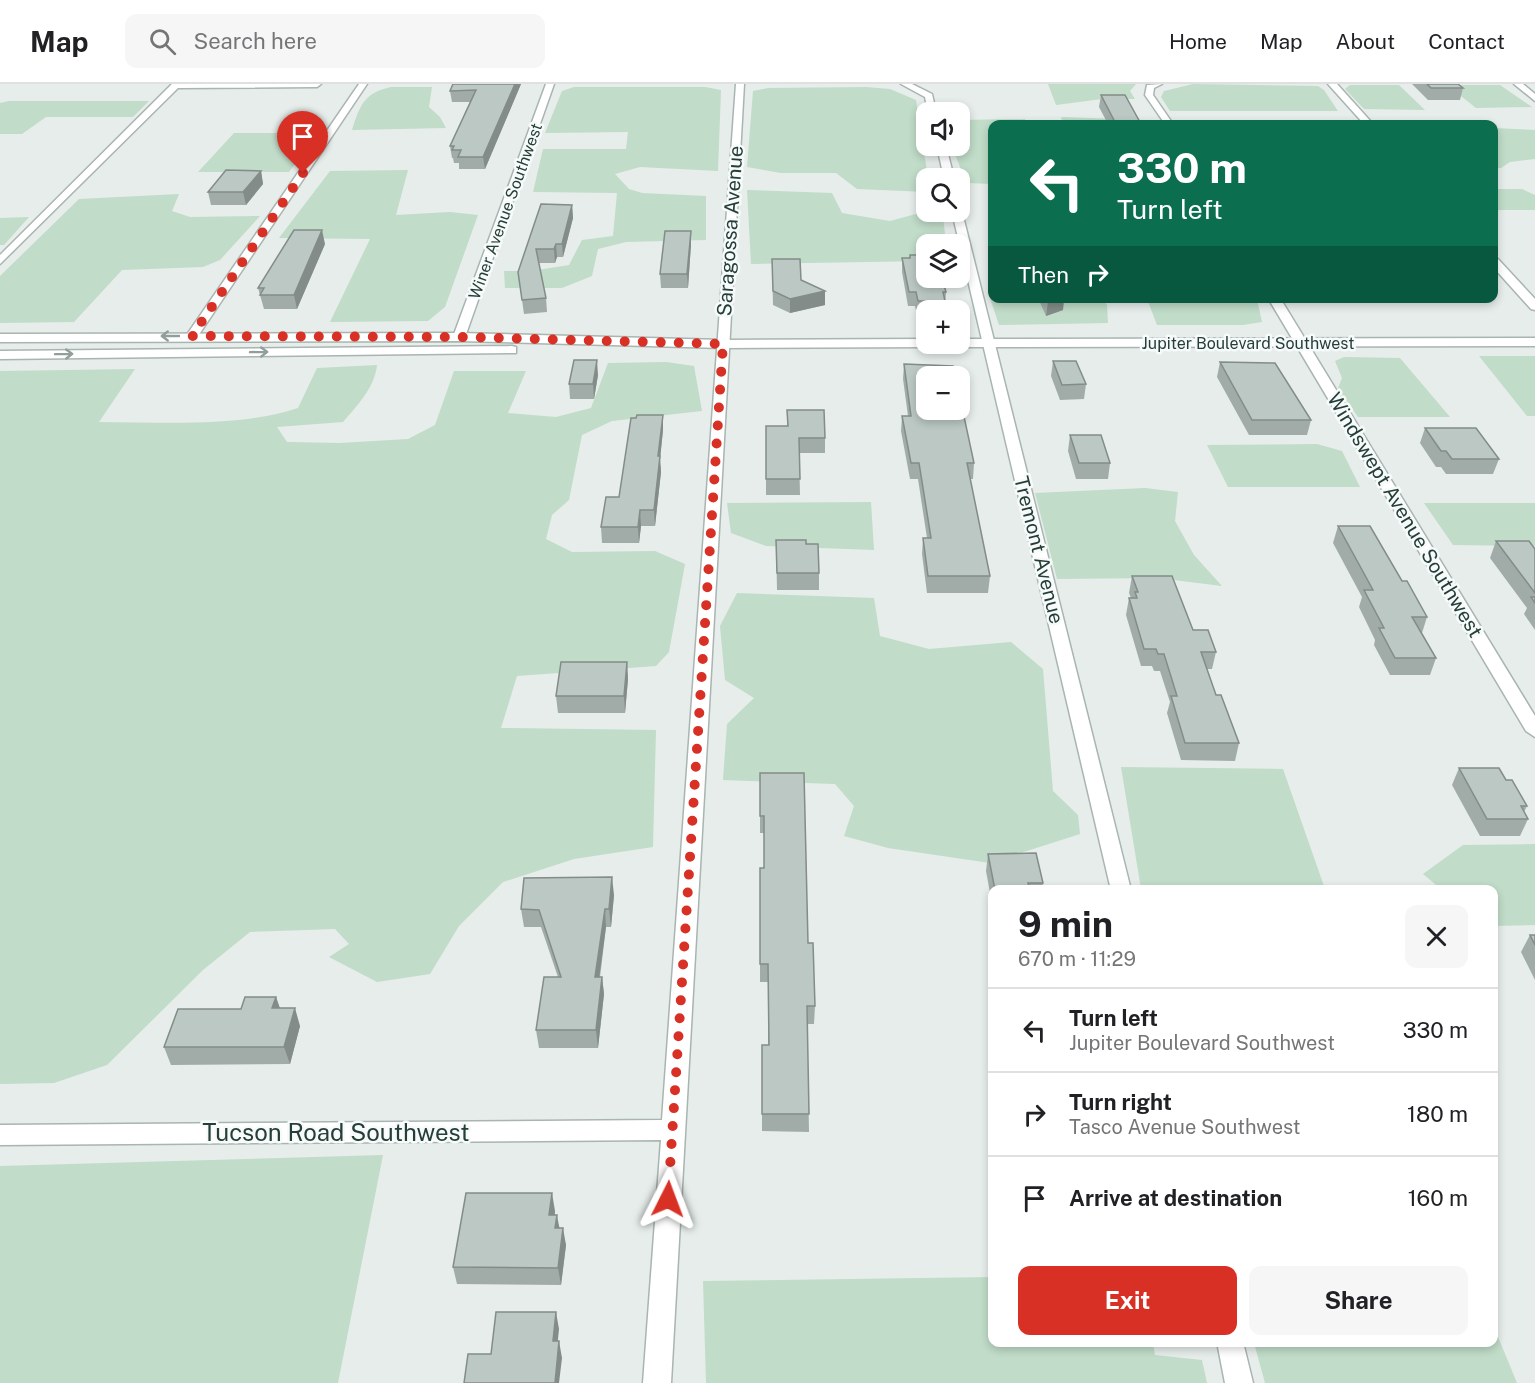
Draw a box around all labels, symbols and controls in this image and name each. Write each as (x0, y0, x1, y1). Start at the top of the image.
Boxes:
search box (125, 14, 545, 68)
text: Map (30, 25, 89, 58)
icon: search (146, 25, 179, 58)
text: Search here (194, 28, 317, 54)
text: Home (1169, 29, 1227, 54)
text: Map (1260, 29, 1303, 54)
text: About (1336, 29, 1395, 54)
text: Contact (1428, 29, 1505, 54)
map controls (916, 102, 970, 420)
button: sound (916, 102, 970, 156)
pin (277, 111, 328, 173)
icon: arrive (286, 120, 319, 153)
street label: Winer Avenue Southwest (465, 120, 546, 302)
text: 330 m (1117, 143, 1247, 192)
icon: left (1018, 144, 1096, 222)
street label: Saragossa Avenue (712, 145, 748, 317)
button: search (916, 168, 970, 222)
text: Turn left (1117, 193, 1223, 225)
button: layers (916, 234, 970, 288)
icon: right (1081, 258, 1114, 291)
text: Then (1018, 262, 1069, 288)
button: + (916, 300, 970, 354)
one-way arrow (160, 330, 180, 342)
street label: Jupiter Boulevard Southwest (1142, 334, 1354, 353)
one-way arrow (249, 346, 269, 358)
one-way arrow (54, 348, 74, 360)
button: − (916, 366, 970, 420)
street label: Windswept Avenue Southwest (1322, 388, 1488, 642)
street label: Tremont Avenue (1009, 474, 1069, 626)
text: 9 min (1018, 903, 1113, 945)
button: close (1405, 905, 1468, 968)
text: 670 m · 11:29 (1018, 947, 1136, 971)
text: Turn left (1069, 1005, 1158, 1031)
icon: left (1018, 1014, 1051, 1047)
text: 330 m (1403, 1017, 1468, 1043)
text: Jupiter Boulevard Southwest (1069, 1031, 1335, 1055)
text: Turn right (1069, 1089, 1172, 1115)
icon: right (1018, 1098, 1051, 1131)
text: 180 m (1407, 1101, 1468, 1127)
text: Tasco Avenue Southwest (1069, 1115, 1301, 1139)
street label: Tucson Road Southwest (202, 1118, 470, 1146)
position arrow (636, 1167, 700, 1231)
icon: arrive (1018, 1182, 1051, 1215)
text: Arrive at destination (1069, 1185, 1282, 1211)
text: 160 m (1408, 1185, 1468, 1211)
button: Exit (1018, 1266, 1237, 1335)
button: Share (1249, 1266, 1468, 1335)

